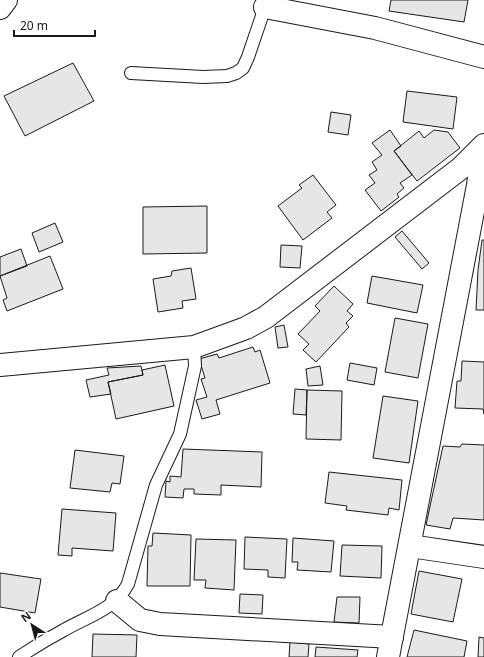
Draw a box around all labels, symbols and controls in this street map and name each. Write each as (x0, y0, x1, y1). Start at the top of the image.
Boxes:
scale bar (14, 12, 95, 38)
text: 20 m (20, 17, 48, 34)
north arrow (12, 605, 52, 645)
text: N (18, 608, 34, 625)

